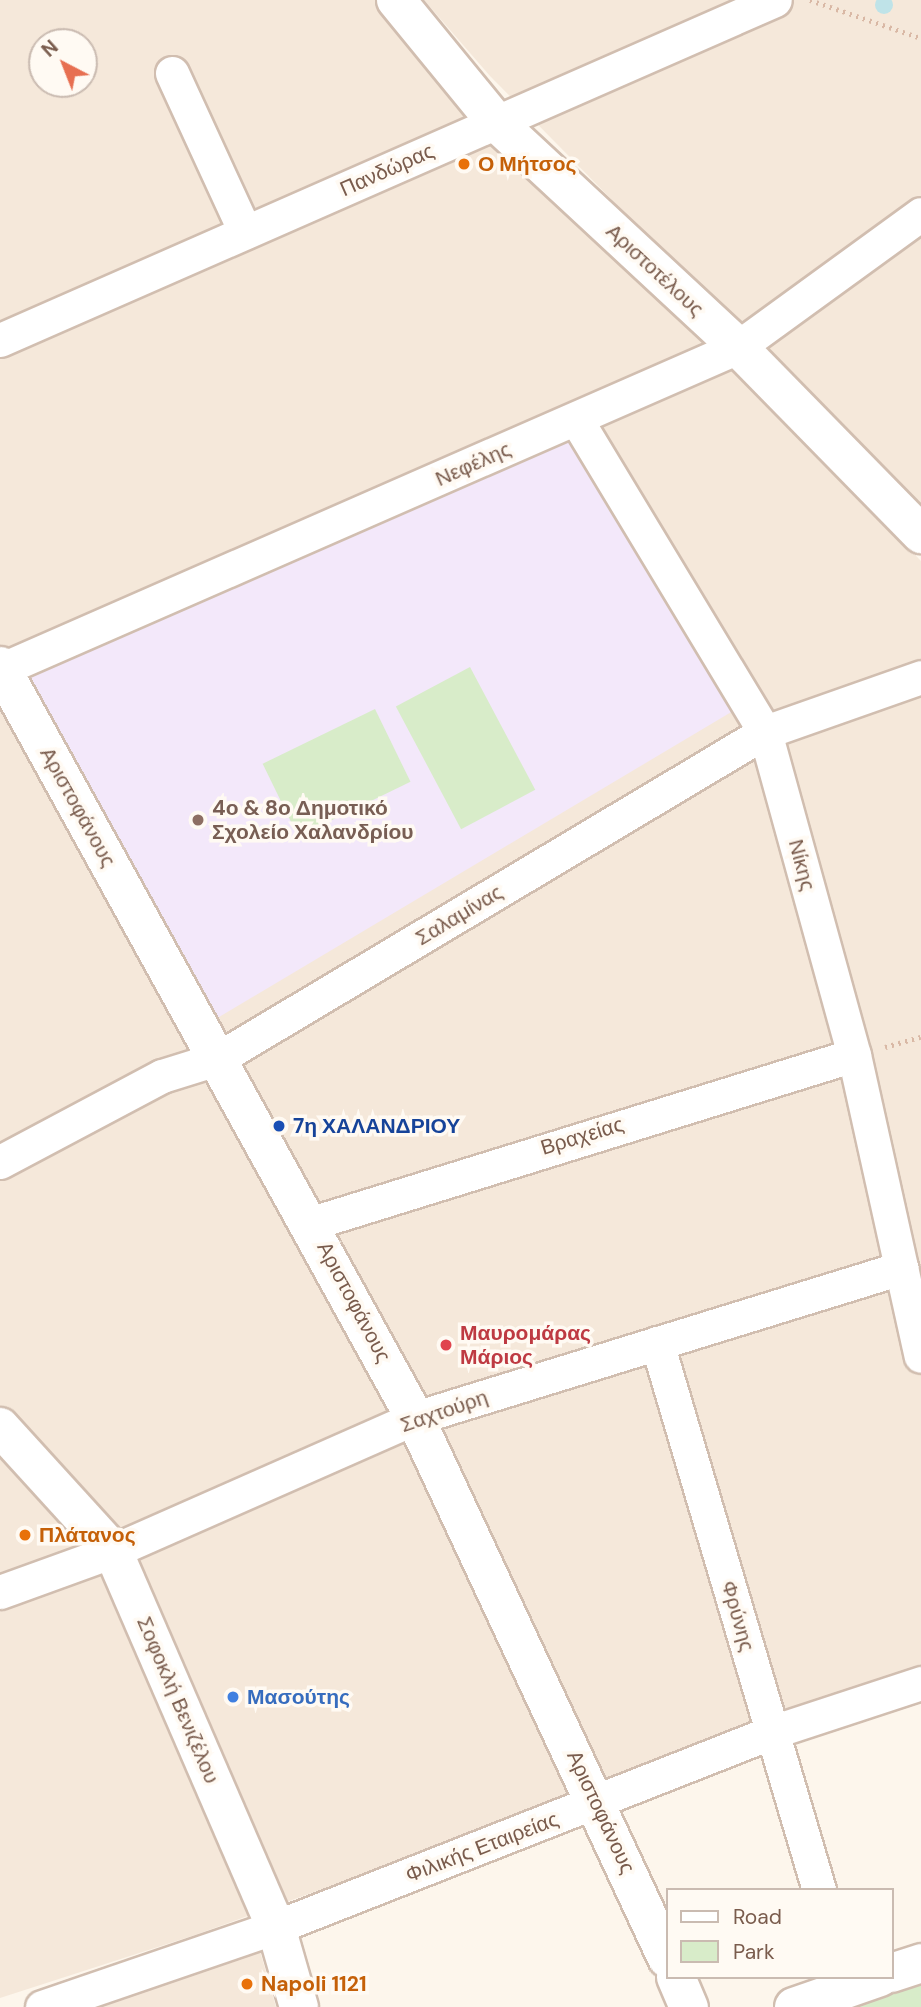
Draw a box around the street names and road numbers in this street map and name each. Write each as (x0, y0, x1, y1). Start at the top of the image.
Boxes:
street label: Πανδώρας (336, 138, 438, 202)
street label: Αριστοτέλους (601, 218, 709, 322)
street label: Νεφέλης (431, 436, 515, 492)
street label: Αριστοφάνους (35, 743, 121, 871)
street label: Νίκης (783, 837, 821, 893)
street label: Σαλαμίνας (411, 879, 507, 951)
street label: Βραχείας (537, 1111, 627, 1161)
street label: Αριστοφάνους (312, 1237, 396, 1367)
street label: Σαχτούρη (397, 1384, 491, 1438)
street label: Φρύνης (716, 1578, 760, 1654)
street label: Σοφοκλή Βενιζέλου (131, 1613, 225, 1787)
street label: Αριστοφάνους (562, 1746, 640, 1878)
street label: Φιλικής Εταιρείας (402, 1806, 562, 1888)

